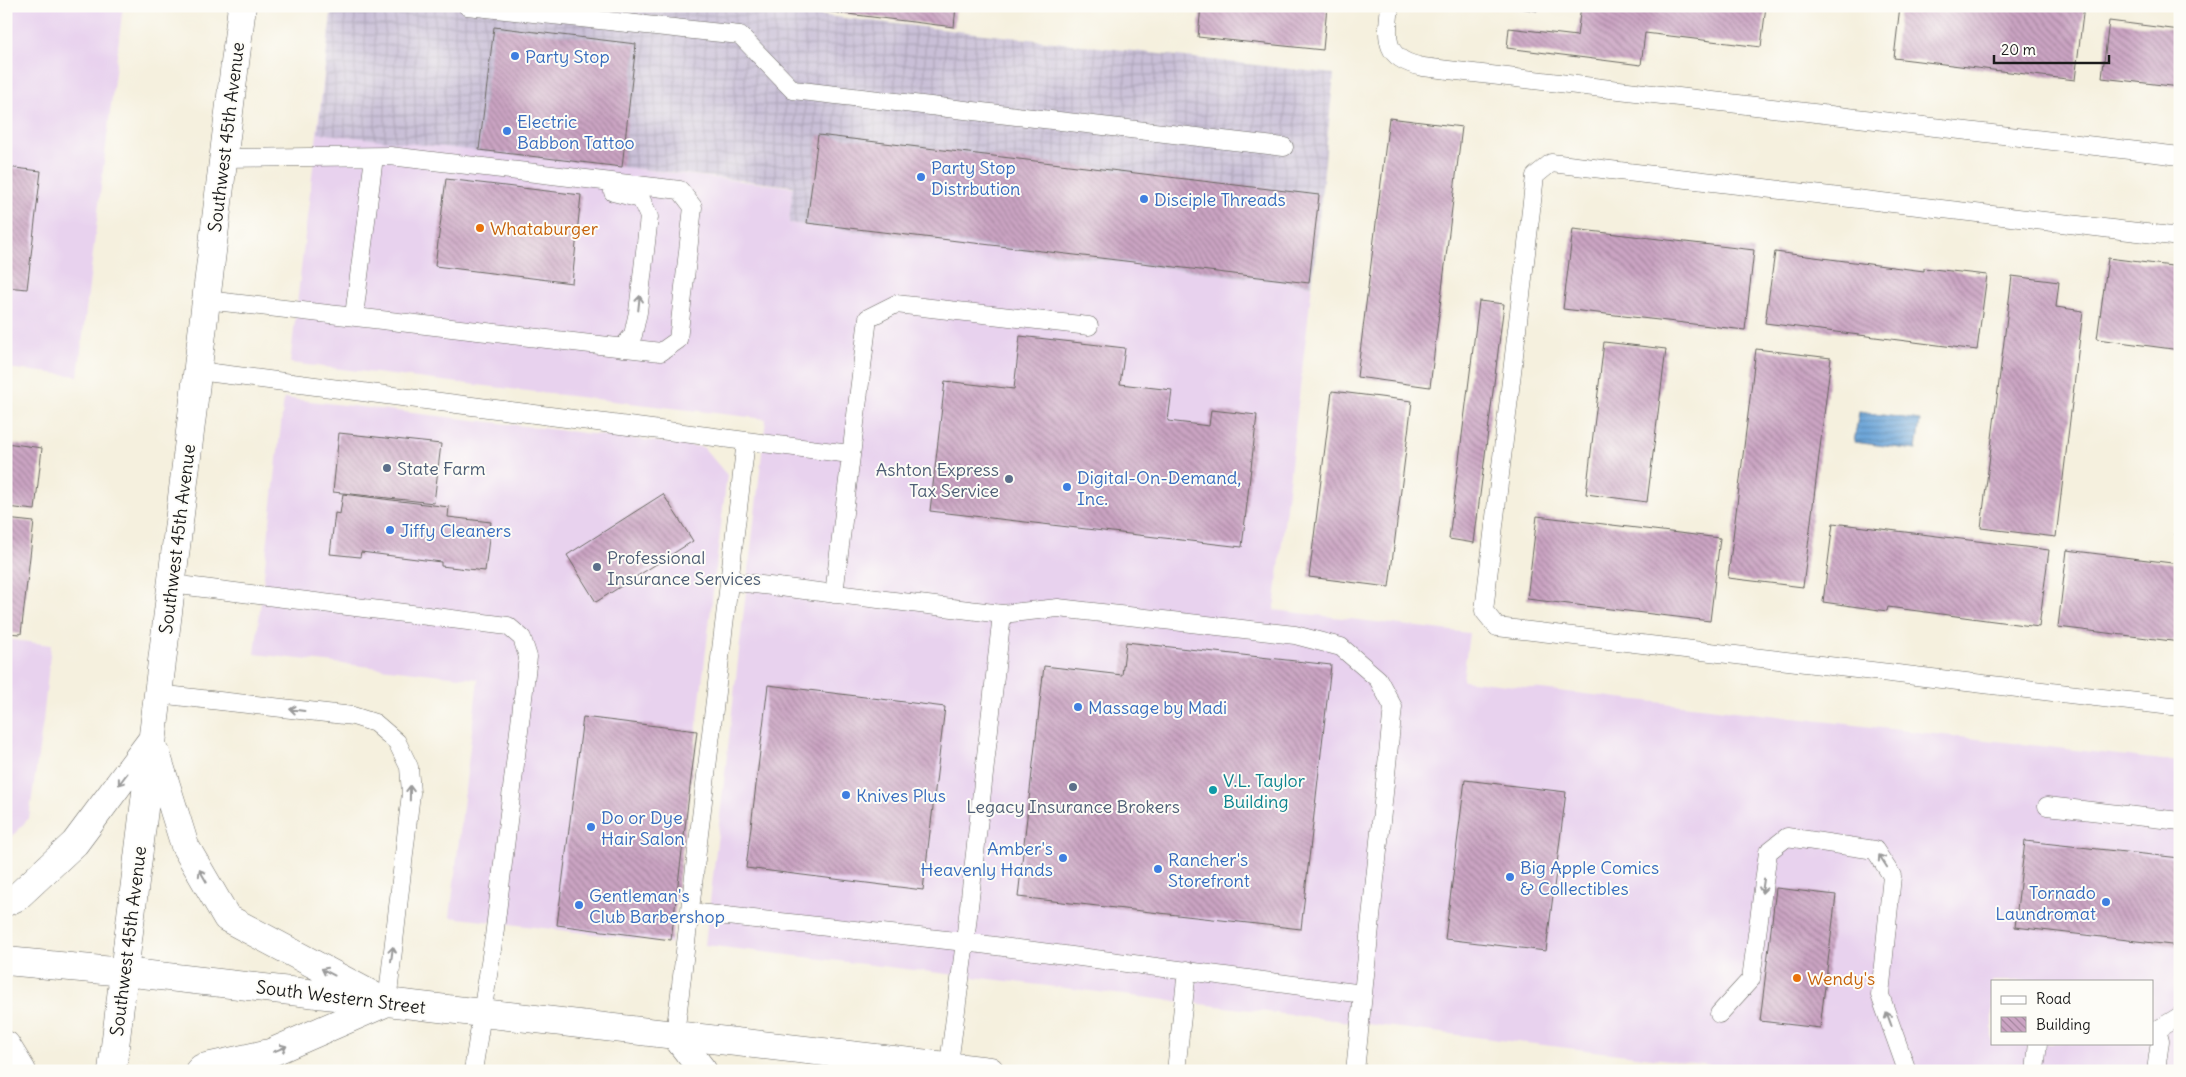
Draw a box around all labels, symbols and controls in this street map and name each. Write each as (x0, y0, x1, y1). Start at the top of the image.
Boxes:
scale bar (1994, 32, 2108, 64)
text: 20 m (2001, 40, 2036, 59)
street label: Southwest 45th Avenue (203, 41, 249, 233)
place label: Party Stop (525, 45, 610, 68)
marker: Party Stop (509, 50, 521, 62)
place label: Electric Babbon Tattoo (517, 110, 635, 154)
marker: Electric Babbon Tattoo (501, 125, 513, 137)
place label: Party Stop Distrbution (931, 156, 1020, 200)
marker: Party Stop Distrbution (915, 171, 927, 183)
place label: Disciple Threads (1154, 188, 1286, 211)
marker: Disciple Threads (1138, 193, 1150, 205)
place label: Whataburger (490, 217, 599, 240)
marker: Whataburger (474, 222, 486, 234)
one-way arrow (634, 296, 644, 312)
street label: Southwest 45th Avenue (154, 443, 200, 635)
place label: State Farm (397, 457, 486, 480)
place label: Ashton Express Tax Service (876, 458, 999, 502)
marker: State Farm (381, 462, 393, 474)
place label: Digital-On-Demand, Inc. (1077, 466, 1241, 510)
marker: Ashton Express Tax Service (1003, 473, 1015, 485)
marker: Digital-On-Demand, Inc. (1061, 481, 1073, 493)
place label: Jiffy Cleaners (400, 519, 511, 542)
marker: Jiffy Cleaners (384, 524, 396, 536)
place label: Professional Insurance Services (607, 546, 761, 590)
marker: Professional Insurance Services (591, 561, 603, 573)
place label: Massage by Madi (1088, 696, 1227, 719)
marker: Massage by Madi (1072, 701, 1084, 713)
one-way arrow (289, 705, 305, 715)
place label: V.L. Taylor Building (1223, 769, 1306, 813)
one-way arrow (118, 772, 128, 786)
marker: Legacy Insurance Brokers (1067, 781, 1079, 793)
place label: Knives Plus (856, 784, 946, 807)
marker: V.L. Taylor Building (1207, 784, 1219, 796)
one-way arrow (405, 785, 415, 802)
marker: Knives Plus (840, 789, 852, 801)
place label: Legacy Insurance Brokers (966, 795, 1180, 818)
place label: Do or Dye Hair Salon (601, 806, 685, 850)
marker: Do or Dye Hair Salon (585, 821, 597, 833)
place label: Amber's Heavenly Hands (920, 837, 1053, 881)
street label: Southwest 45th Avenue (105, 845, 151, 1037)
place label: Rancher's Storefront (1168, 848, 1250, 892)
marker: Amber's Heavenly Hands (1057, 852, 1069, 864)
one-way arrow (1878, 855, 1888, 869)
place label: Big Apple Comics & Collectibles (1520, 856, 1659, 900)
marker: Rancher's Storefront (1152, 863, 1164, 875)
one-way arrow (198, 869, 208, 884)
marker: Big Apple Comics & Collectibles (1504, 871, 1516, 883)
one-way arrow (1758, 878, 1768, 894)
place label: Tornado Laundromat (1995, 881, 2096, 925)
place label: Gentleman's Club Barbershop (589, 884, 725, 928)
marker: Tornado Laundromat (2100, 896, 2112, 908)
marker: Gentleman's Club Barbershop (573, 899, 585, 911)
one-way arrow (388, 947, 398, 963)
one-way arrow (321, 966, 336, 976)
place label: Wendy's (1807, 967, 1875, 990)
marker: Wendy's (1791, 972, 1803, 984)
street label: South Western Street (255, 975, 427, 1019)
legend (1991, 980, 2154, 1044)
text: Road (2036, 989, 2071, 1008)
one-way arrow (1884, 1012, 1893, 1027)
text: Building (2036, 1015, 2091, 1034)
one-way arrow (272, 1044, 287, 1054)

